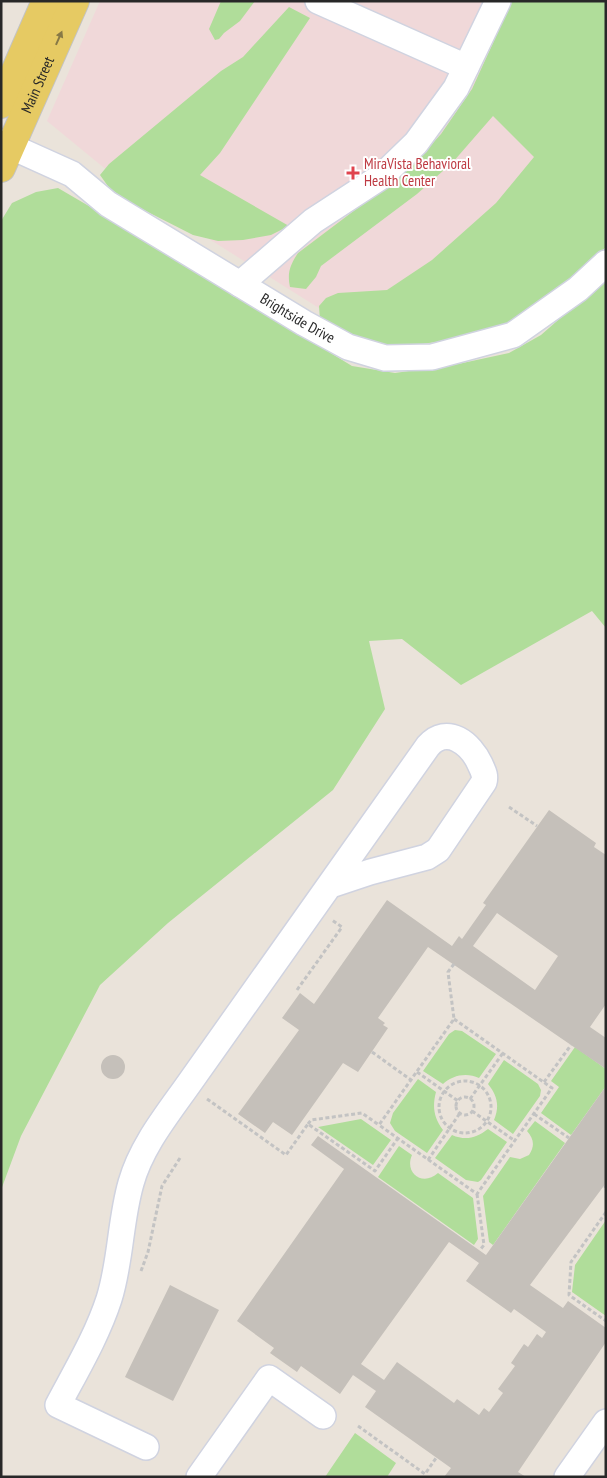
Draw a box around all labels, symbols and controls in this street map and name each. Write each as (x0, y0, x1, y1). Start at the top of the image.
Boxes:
one-way arrow (55, 30, 64, 45)
street label: Main Street (17, 53, 58, 116)
place label: MiraVista Behavioral Health Center (364, 154, 471, 190)
marker: MiraVista Behavioral Health Center (346, 166, 360, 180)
street label: Brightside Drive (257, 289, 338, 347)

